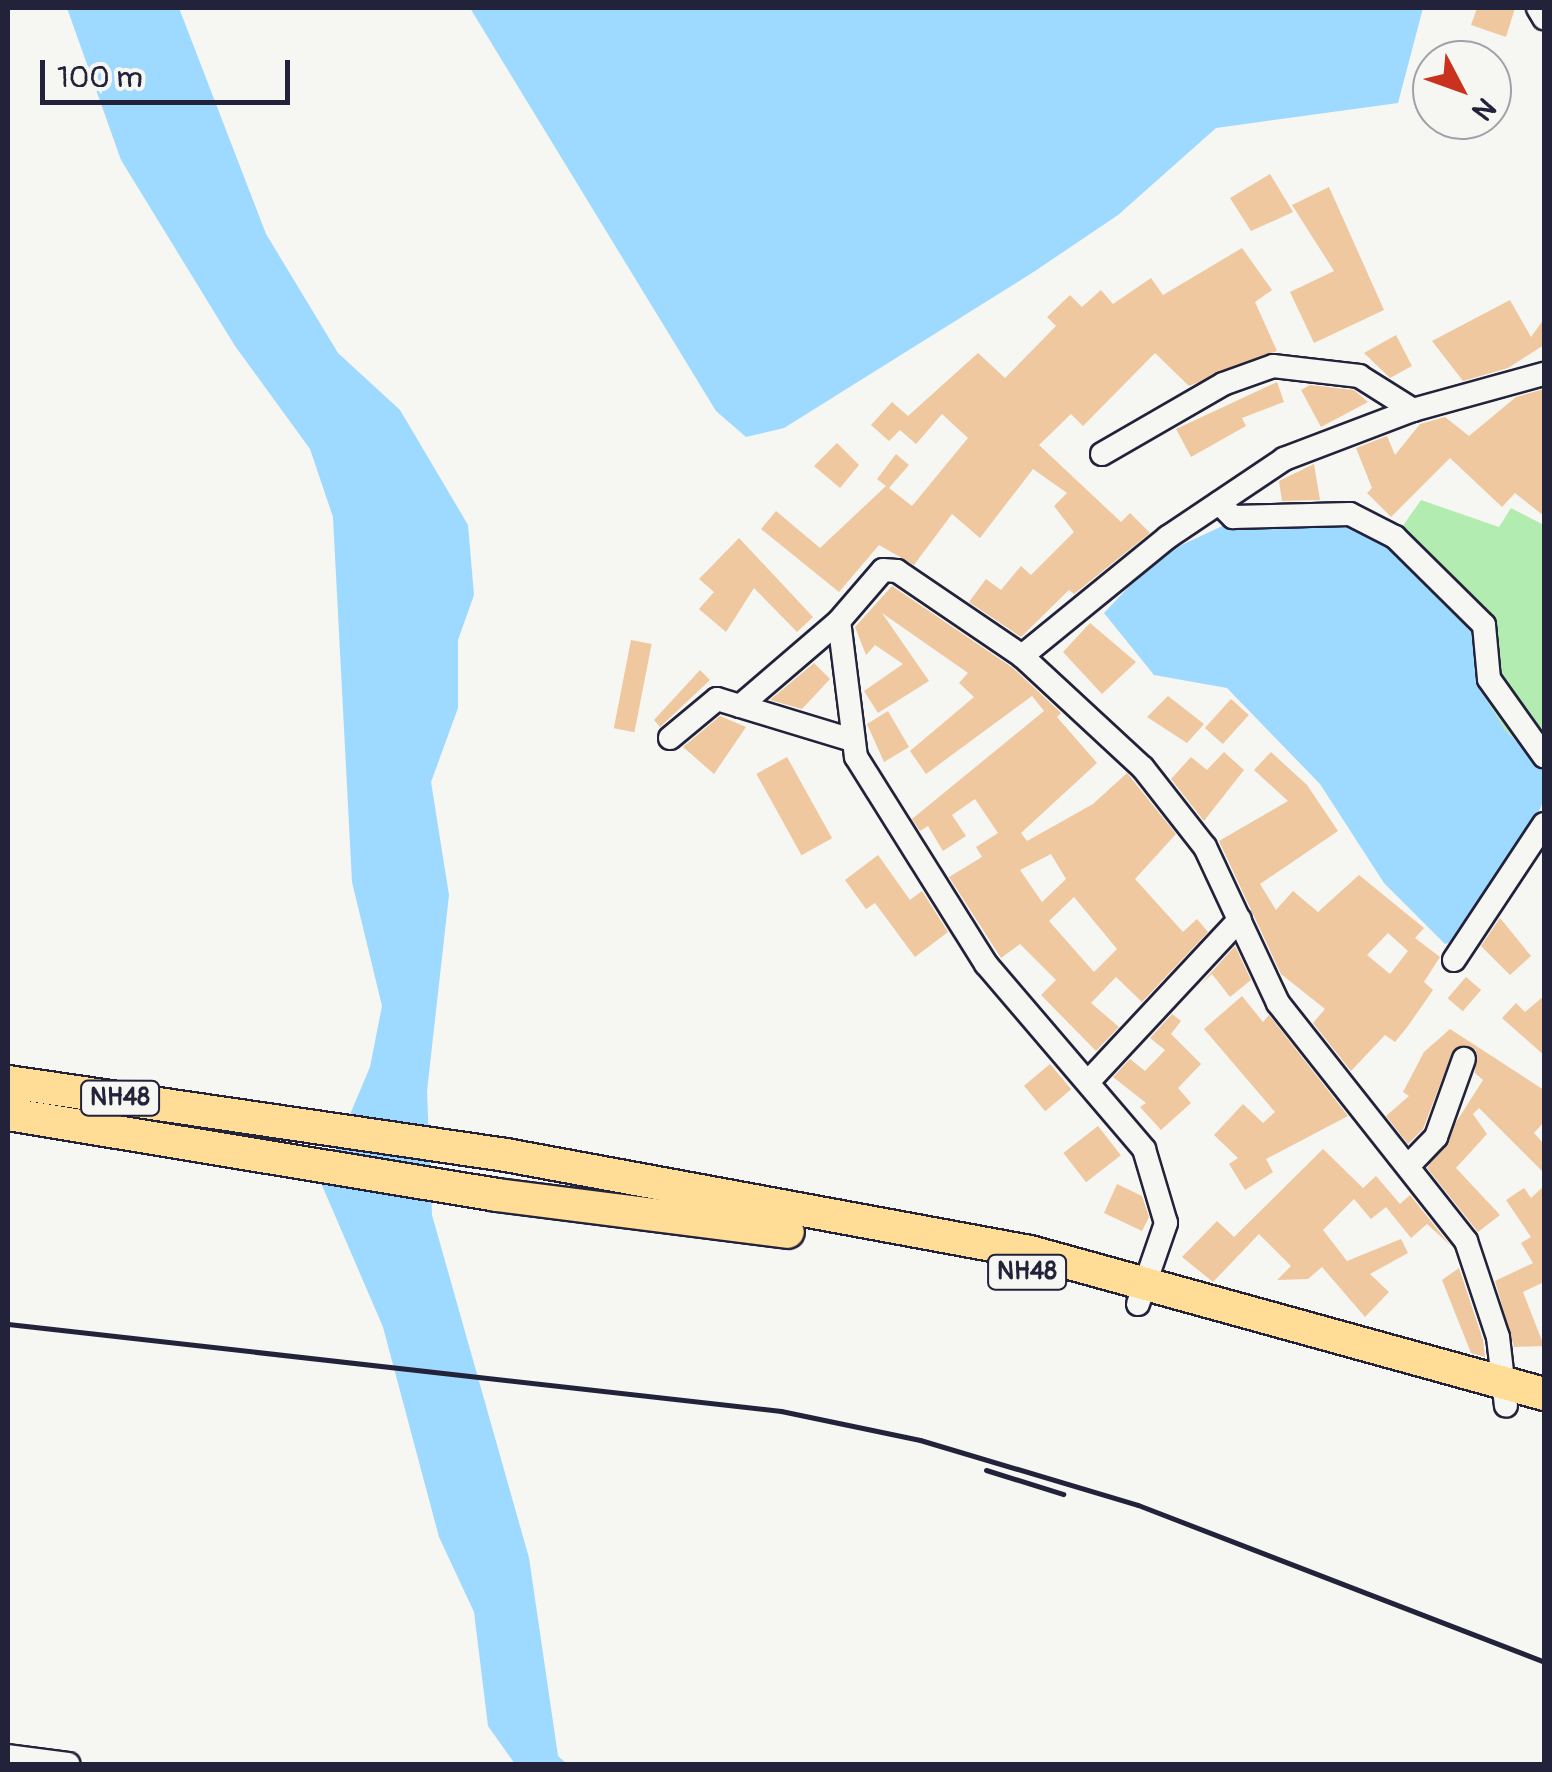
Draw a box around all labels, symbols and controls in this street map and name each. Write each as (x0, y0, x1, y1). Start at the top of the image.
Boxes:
scale bar (45, 40, 295, 102)
north arrow (1412, 40, 1512, 140)
text: 100 m (57, 59, 143, 96)
text: N (1464, 90, 1503, 127)
road number: NH48 (80, 1078, 160, 1118)
road number: NH48 (987, 1252, 1067, 1292)

